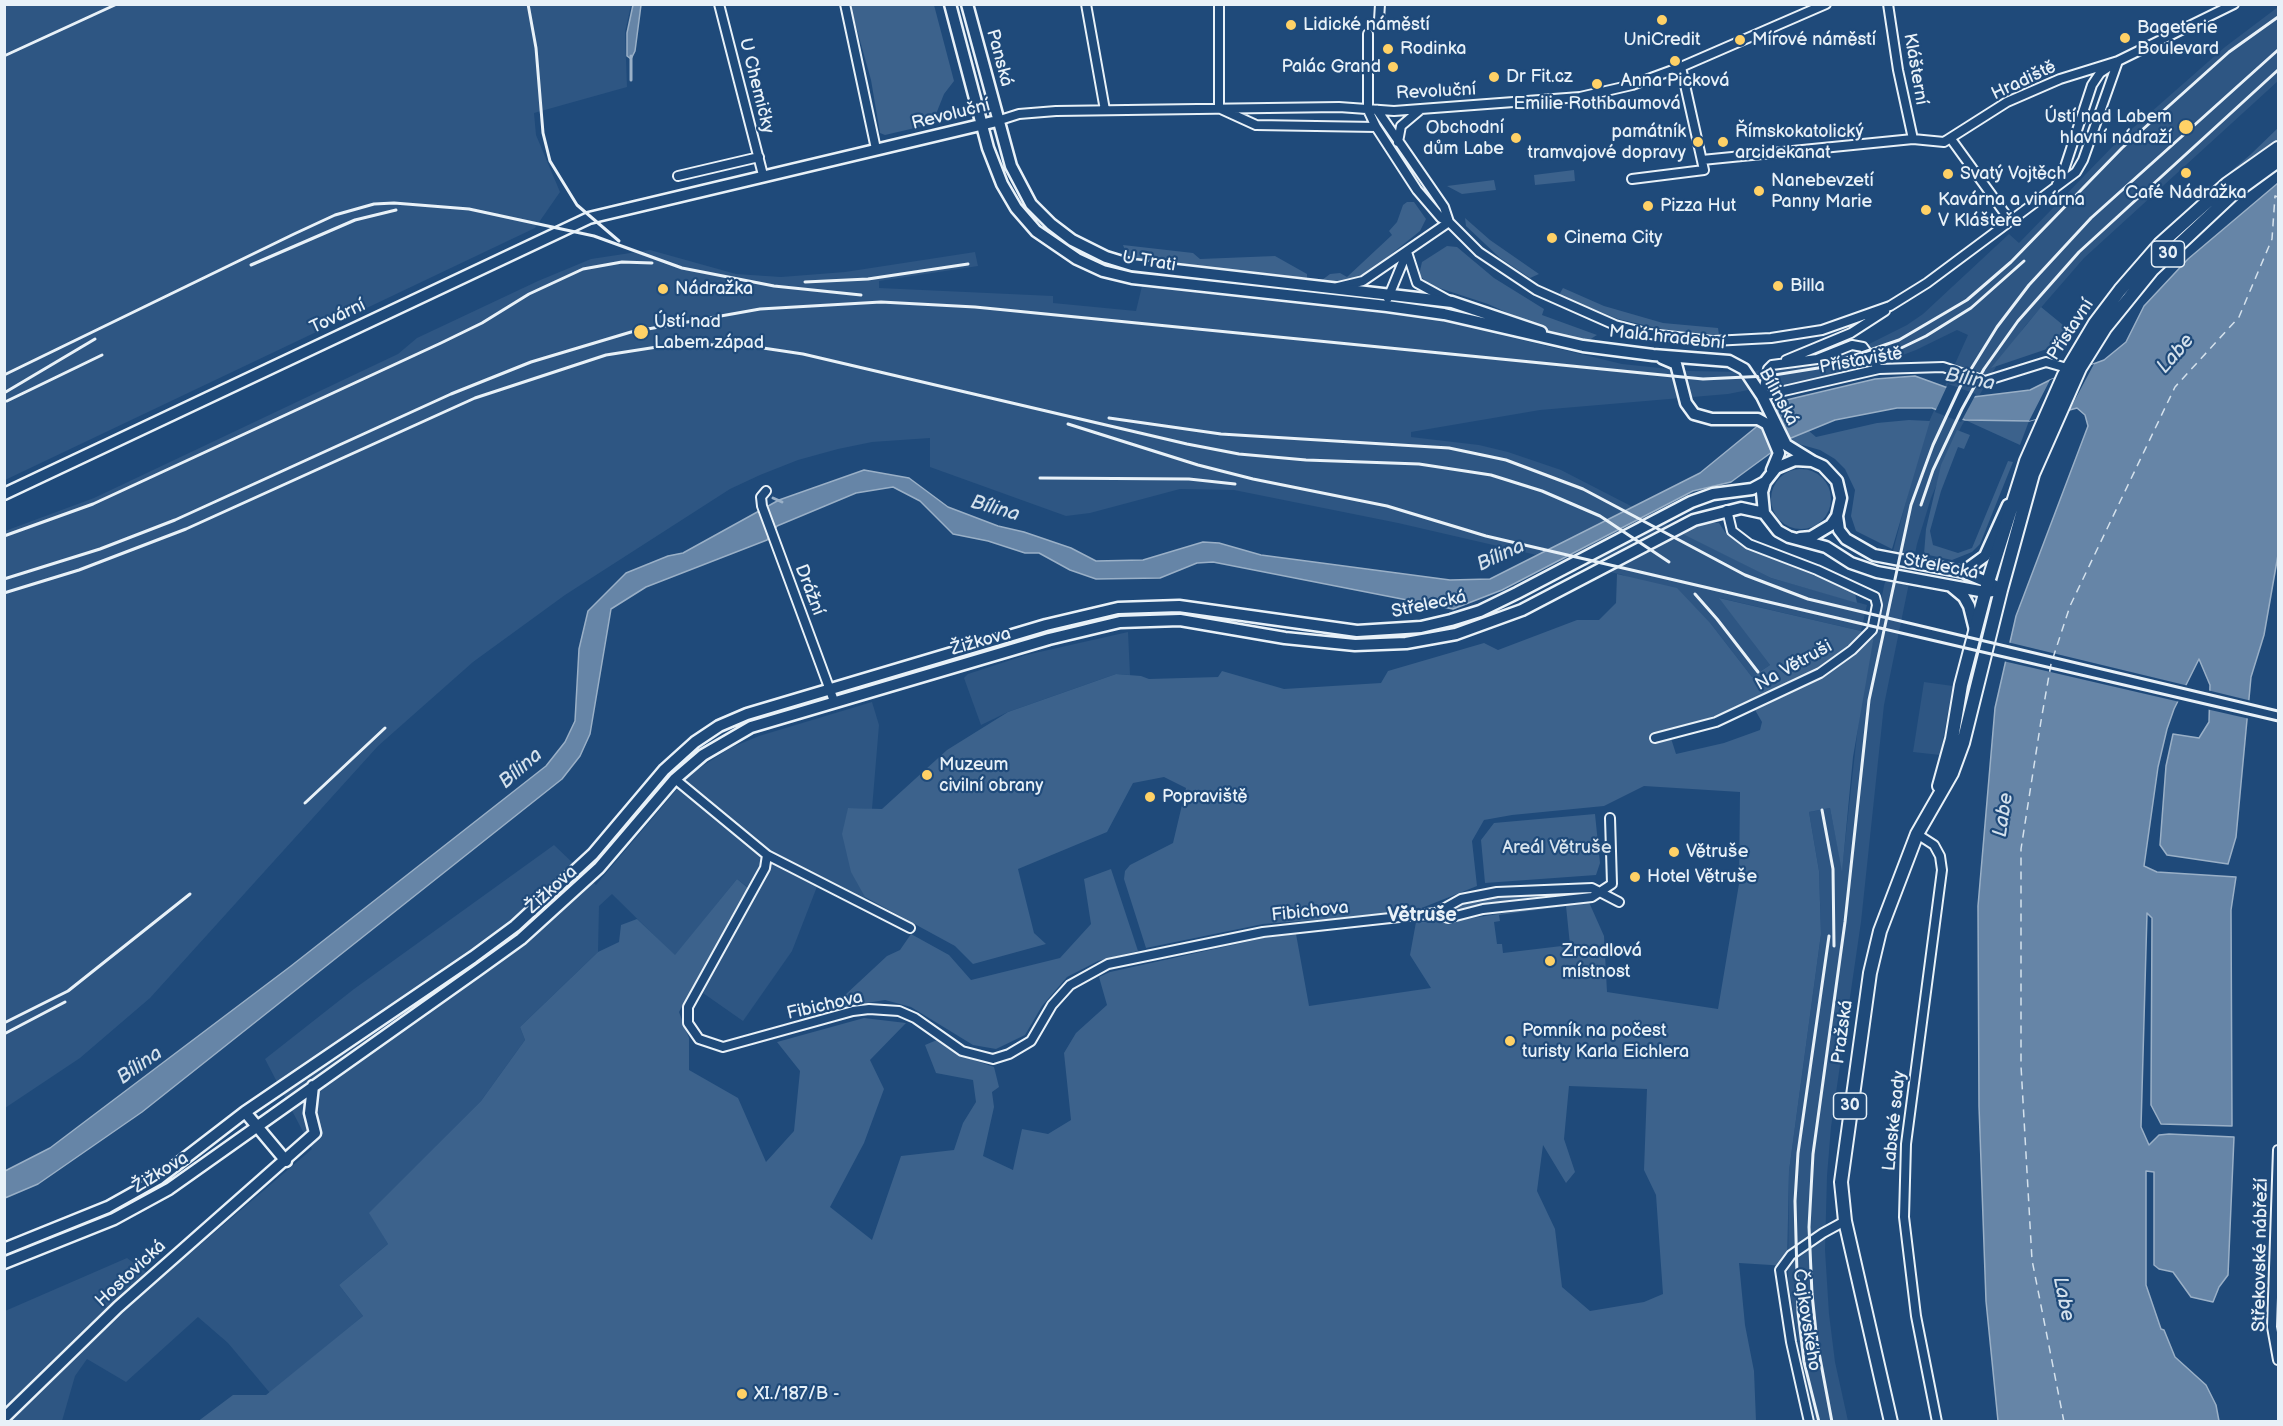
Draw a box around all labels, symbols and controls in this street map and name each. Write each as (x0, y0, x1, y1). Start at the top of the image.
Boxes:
marker: UniCredit (1655, 13, 1669, 27)
place label: Lidické náměstí (1303, 14, 1430, 36)
place label: Bageterie Boulevard (2137, 17, 2219, 60)
marker: Lidické náměstí (1284, 18, 1298, 32)
street label: Panská (981, 27, 1017, 89)
place label: UniCredit (1623, 29, 1701, 51)
place label: Mírové náměstí (1752, 29, 1876, 51)
marker: Bageterie Boulevard (2118, 31, 2132, 45)
street label: Klášterní (1898, 32, 1932, 106)
marker: Mírové náměstí (1733, 33, 1747, 47)
street label: U Chemičky (734, 36, 778, 136)
place label: Rodinka (1400, 38, 1466, 60)
marker: Rodinka (1381, 42, 1395, 56)
marker: Anna Picková (1668, 54, 1682, 68)
place label: Palác Grand (1281, 56, 1381, 78)
street label: Hradiště (1988, 57, 2060, 105)
marker: Palác Grand (1386, 60, 1400, 74)
place label: Dr Fit.cz (1506, 66, 1573, 88)
marker: Dr Fit.cz (1487, 70, 1501, 84)
place label: Anna Picková (1621, 70, 1729, 92)
marker: Emilie Rothbaumová (1590, 77, 1604, 91)
street label: Revoluční (1395, 79, 1477, 105)
place label: Emilie Rothbaumová (1513, 93, 1681, 115)
street label: Revoluční (909, 95, 993, 135)
place label: Ústí nad Labem hlavní nádraží (2045, 106, 2172, 148)
place label: Obchodní dům Labe (1423, 117, 1504, 160)
marker: Ústí nad Labem hlavní nádraží (2177, 118, 2195, 136)
place label: památník tramvajové dopravy (1528, 121, 1686, 164)
place label: Římskokatolický arcidekanat (1735, 121, 1864, 164)
marker: Obchodní dům Labe (1509, 131, 1523, 145)
marker: památník tramvajové dopravy (1691, 135, 1705, 149)
marker: Římskokatolický arcidekanat (1716, 135, 1730, 149)
place label: Svatý Vojtěch (1960, 163, 2066, 185)
marker: Café Nádražka (2179, 166, 2193, 180)
marker: Svatý Vojtěch (1941, 167, 1955, 181)
place label: Nanebevzetí Panny Marie (1771, 170, 1874, 213)
place label: Café Nádražka (2125, 182, 2247, 204)
marker: Nanebevzetí Panny Marie (1752, 184, 1766, 198)
place label: Kavárna a vinárna V Klášteře (1938, 189, 2085, 232)
place label: Pizza Hut (1660, 195, 1736, 217)
marker: Pizza Hut (1641, 199, 1655, 213)
marker: Kavárna a vinárna V Klášteře (1919, 203, 1933, 217)
place label: Cinema City (1564, 227, 1662, 249)
marker: Cinema City (1545, 231, 1559, 245)
road number: 30 (2152, 241, 2184, 267)
street label: U Trati (1121, 247, 1177, 277)
place label: Billa (1790, 275, 1825, 297)
place label: Nádražka (675, 278, 753, 300)
marker: Billa (1771, 279, 1785, 293)
marker: Nádražka (656, 282, 670, 296)
street label: Tovární (307, 295, 369, 339)
street label: Přístavní (2043, 295, 2099, 365)
place label: Ústí nad Labem západ (654, 311, 764, 354)
street label: Malá hradební (1608, 321, 1726, 355)
marker: Ústí nad Labem západ (632, 323, 650, 341)
water label: Labe (2152, 329, 2200, 379)
street label: Přístaviště (1818, 343, 1904, 379)
water label: Bílina (1943, 363, 1997, 397)
street label: Bílinská (1753, 364, 1803, 430)
water label: Bílina (968, 491, 1022, 527)
water label: Bílina (1473, 535, 1529, 577)
street label: Střelecká (1902, 549, 1980, 585)
street label: Drážní (789, 561, 829, 619)
street label: Střelecká (1390, 587, 1468, 623)
street label: Žižkova (948, 623, 1014, 661)
street label: Na Větruši (1752, 636, 1836, 696)
water label: Bílina (494, 744, 548, 794)
place label: Muzeum civilní obrany (939, 754, 1043, 796)
marker: Muzeum civilní obrany (920, 768, 934, 782)
place label: Popraviště (1162, 786, 1247, 808)
marker: Popraviště (1143, 790, 1157, 804)
water label: Labe (1989, 791, 2019, 839)
park label: Areál Větruše (1502, 837, 1612, 859)
place label: Větruše (1686, 841, 1748, 863)
marker: Větruše (1667, 845, 1681, 859)
street label: Žižkova (522, 861, 582, 919)
place label: Hotel Větruše (1647, 866, 1757, 888)
marker: Hotel Větruše (1628, 870, 1642, 884)
street label: Fibichova (1270, 897, 1350, 927)
district label: Větruše (1387, 904, 1457, 928)
place label: Zrcadlová místnost (1562, 940, 1642, 982)
marker: Zrcadlová místnost (1543, 954, 1557, 968)
street label: Fibichova (785, 987, 865, 1025)
street label: Pražská (1828, 999, 1858, 1065)
place label: Pomník na počest turisty Karla Eichlera (1522, 1020, 1689, 1062)
marker: Pomník na počest turisty Karla Eichlera (1503, 1034, 1517, 1048)
water label: Bílina (113, 1042, 167, 1090)
street label: Labské sady (1879, 1070, 1911, 1172)
road number: 30 (1834, 1093, 1866, 1119)
street label: Žižkova (129, 1148, 193, 1198)
street label: Střekovské nábřeží (2249, 1178, 2273, 1332)
street label: Hostovická (91, 1236, 171, 1312)
street label: Čajkovského (1787, 1267, 1825, 1373)
water label: Labe (2047, 1275, 2079, 1323)
place label: XI./187/B - (754, 1383, 840, 1405)
marker: XI./187/B - (735, 1387, 749, 1401)

